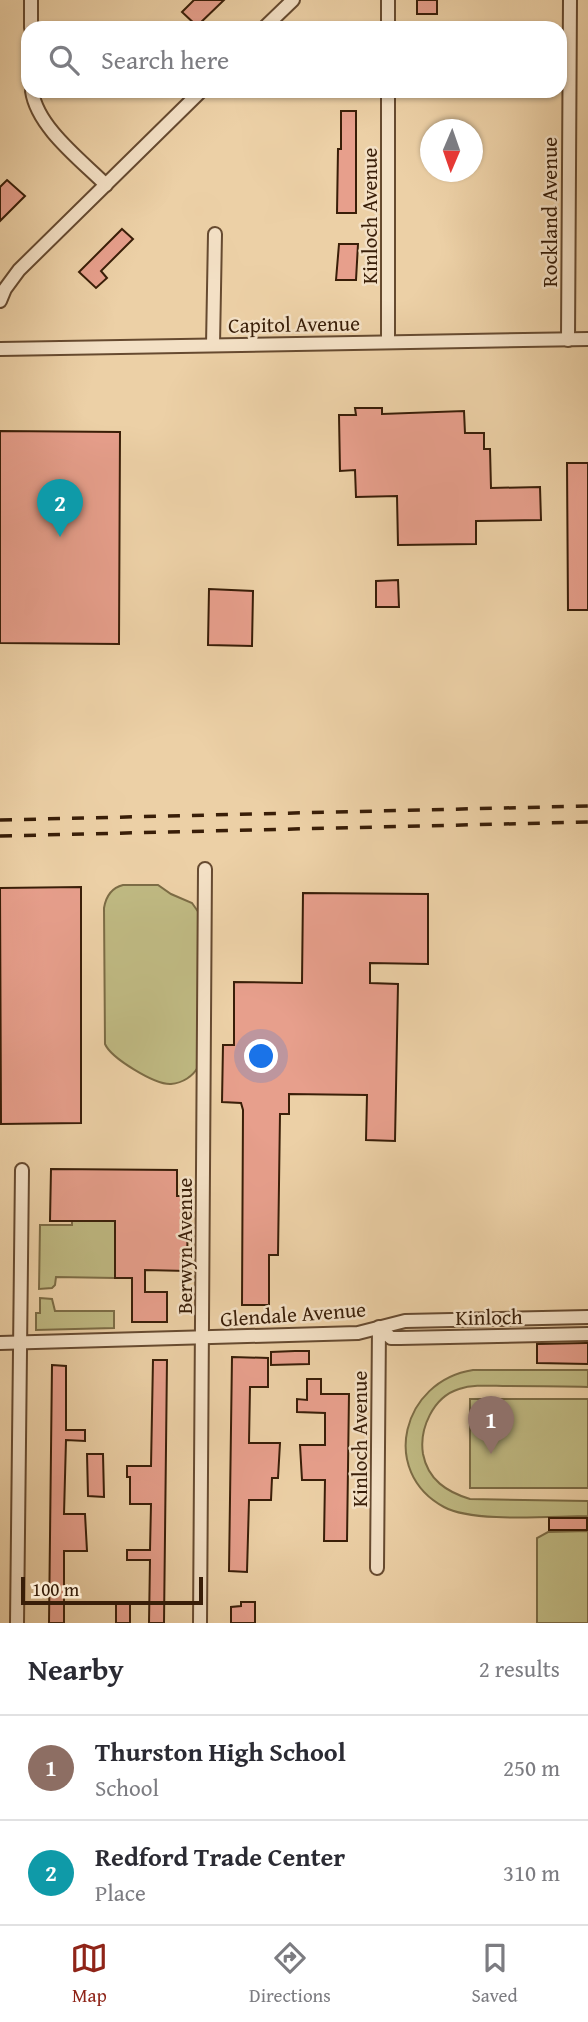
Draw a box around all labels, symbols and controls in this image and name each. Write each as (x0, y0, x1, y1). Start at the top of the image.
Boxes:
search box (21, 21, 567, 98)
text: Search here (101, 40, 229, 79)
icon: search (45, 41, 83, 79)
north arrow (420, 119, 483, 182)
street label: Rockland Avenue (534, 137, 565, 287)
street label: Kinloch Avenue (354, 148, 385, 284)
street label: Capitol Avenue (228, 307, 360, 341)
pin: 2 (37, 479, 83, 537)
your location (244, 1039, 278, 1073)
street label: Berwyn Avenue (169, 1177, 200, 1314)
street label: Glendale Avenue (219, 1293, 367, 1335)
street label: Kinloch (455, 1301, 523, 1333)
street label: Kinloch Avenue (344, 1371, 375, 1507)
pin: 1 (468, 1396, 514, 1454)
scale bar (21, 1574, 203, 1606)
text: 100 m (32, 1575, 79, 1603)
text: Nearby (28, 1647, 124, 1691)
text: 2 results (479, 1652, 560, 1685)
text: Thurston High School (95, 1732, 346, 1771)
text: 1 (45, 1751, 57, 1784)
text: 250 m (503, 1751, 560, 1784)
text: School (95, 1771, 159, 1804)
text: Redford Trade Center (95, 1837, 345, 1876)
text: 2 (45, 1856, 57, 1889)
text: 310 m (503, 1856, 560, 1889)
text: Place (95, 1876, 146, 1909)
tab: Map (70, 1939, 108, 2009)
tab: Directions (249, 1939, 331, 2009)
tab: Saved (472, 1939, 518, 2009)

